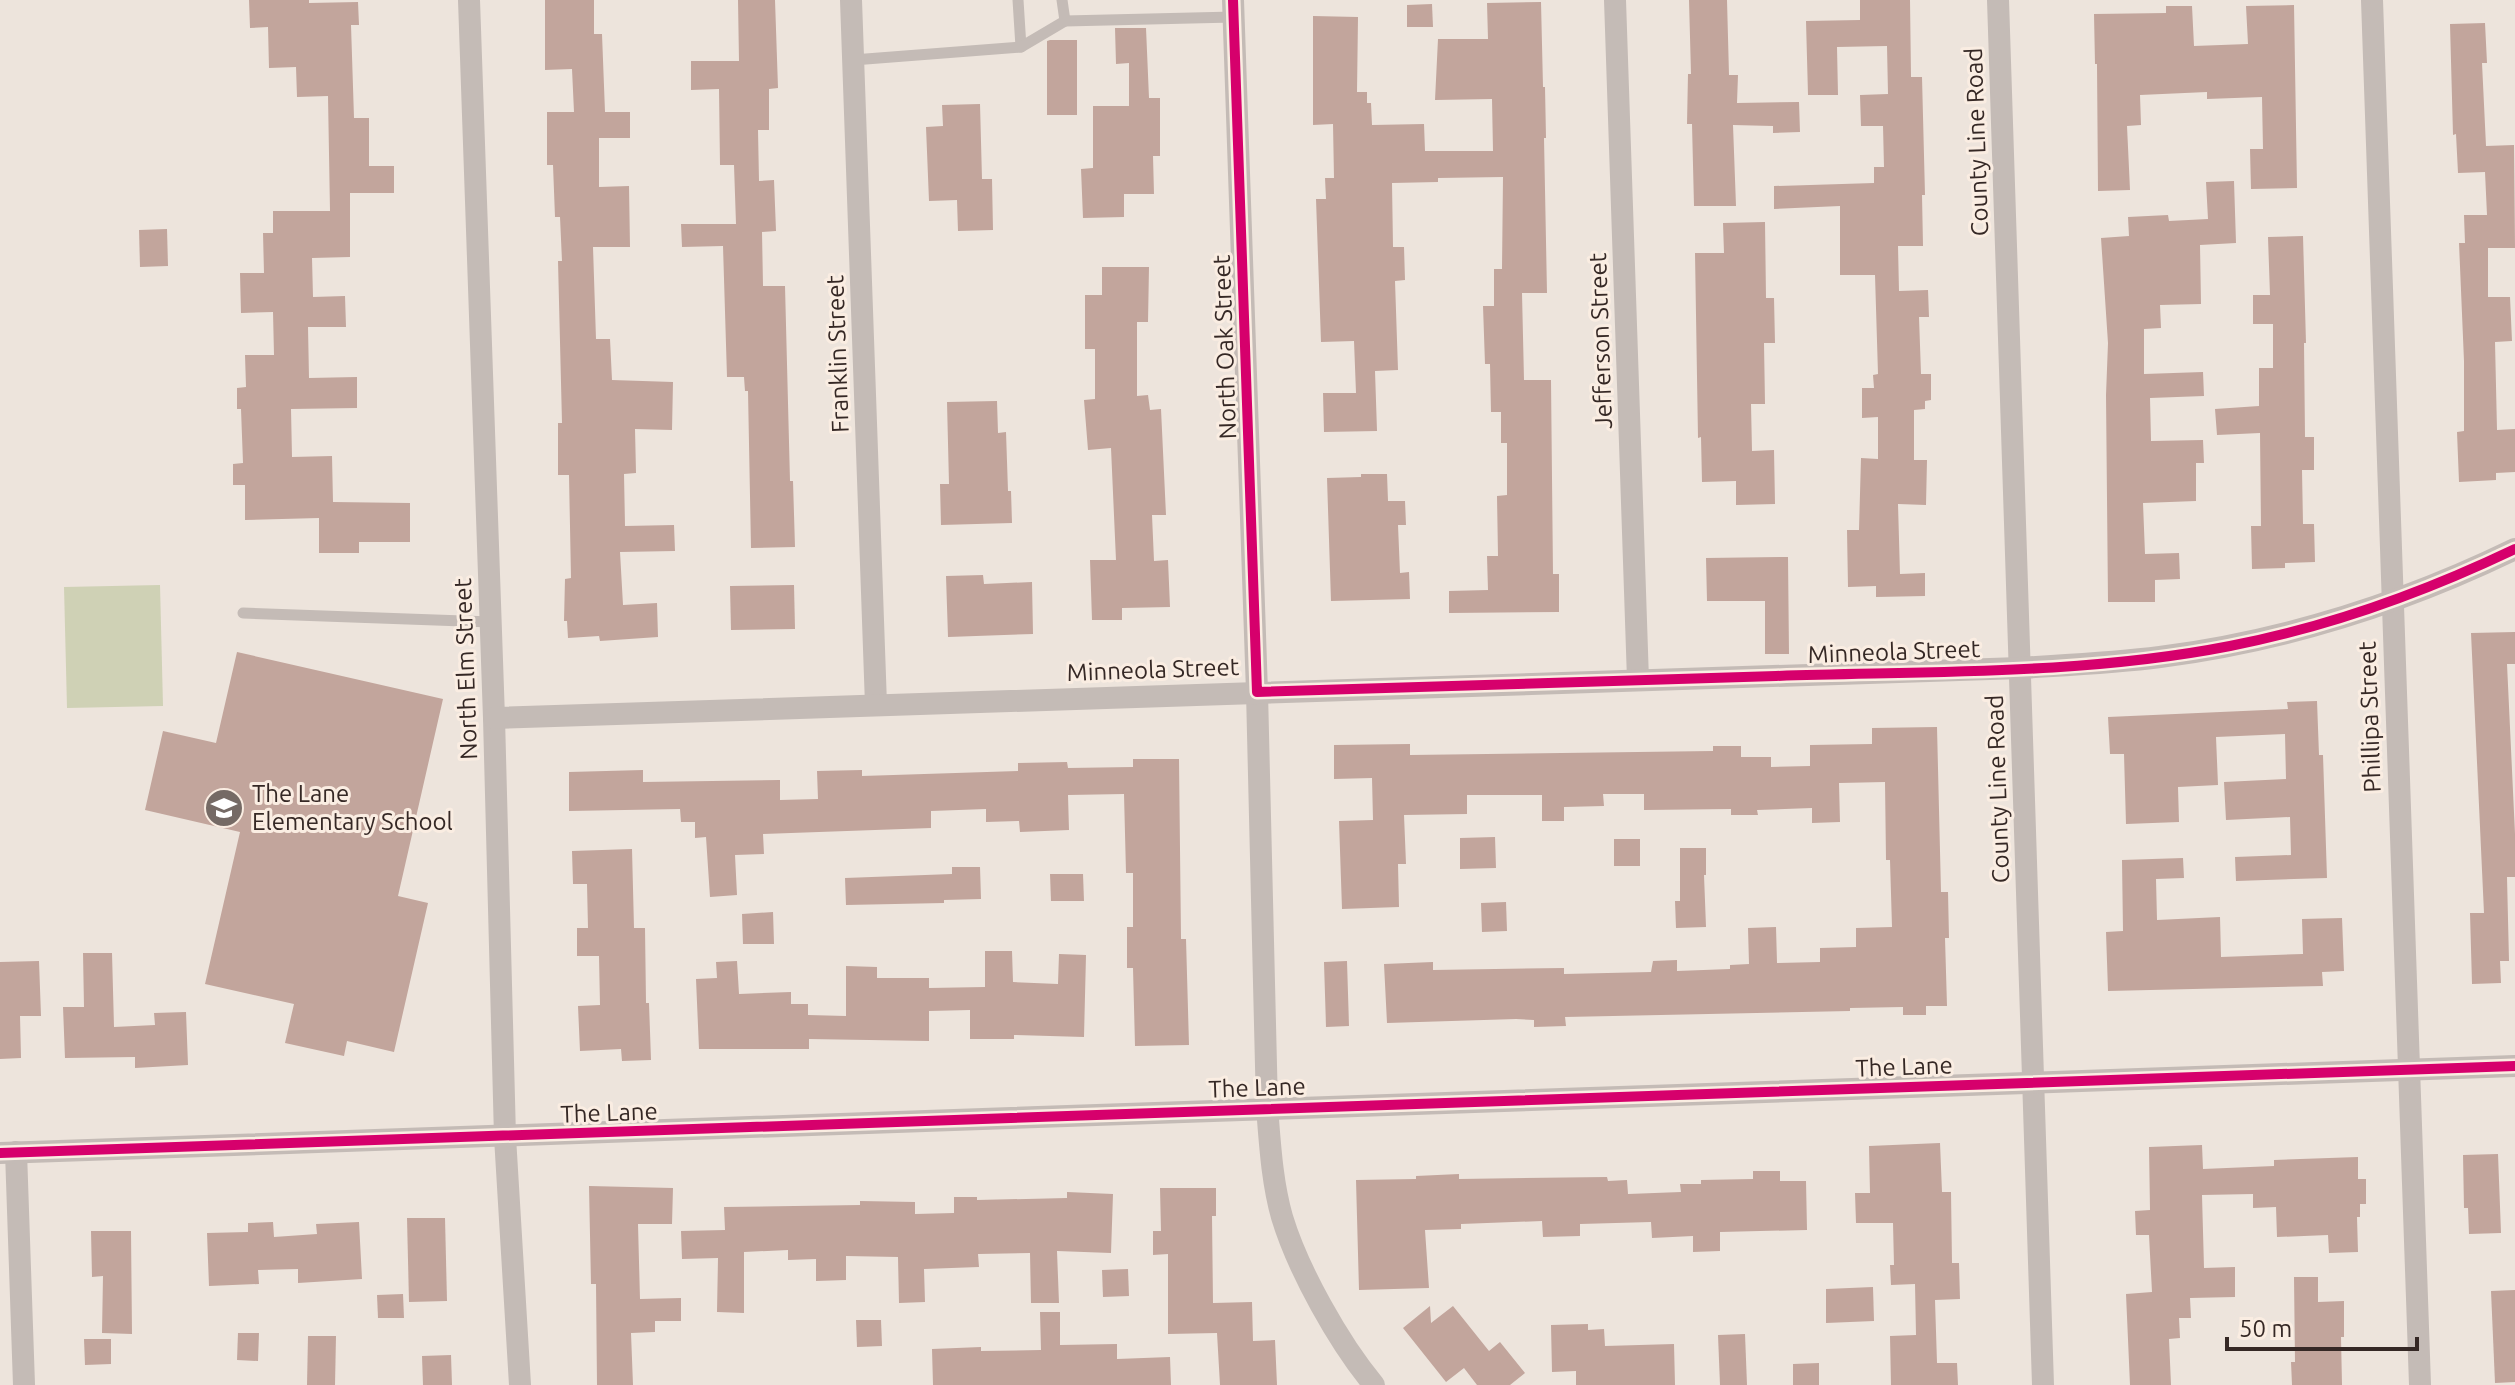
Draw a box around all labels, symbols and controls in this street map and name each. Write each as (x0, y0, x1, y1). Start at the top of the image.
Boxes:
street label: County Line Road (1960, 47, 1993, 237)
street label: Jefferson Street (1584, 252, 1617, 430)
street label: North Oak Street (1208, 254, 1241, 440)
street label: Franklin Street (821, 274, 854, 433)
street label: North Elm Street (449, 577, 482, 760)
street label: Minneola Street (1807, 635, 1981, 668)
street label: Phillipa Street (2353, 640, 2386, 793)
street label: Minneola Street (1066, 653, 1240, 686)
street label: County Line Road (1981, 694, 2014, 884)
place label: The Lane Elementary School (252, 780, 453, 835)
school or university icon: The Lane Elementary School (203, 787, 245, 829)
street label: The Lane (1855, 1051, 1953, 1082)
street label: The Lane (1208, 1072, 1306, 1103)
street label: The Lane (560, 1097, 658, 1128)
scale bar (2227, 1301, 2417, 1351)
text: 50 m (2239, 1315, 2292, 1342)

